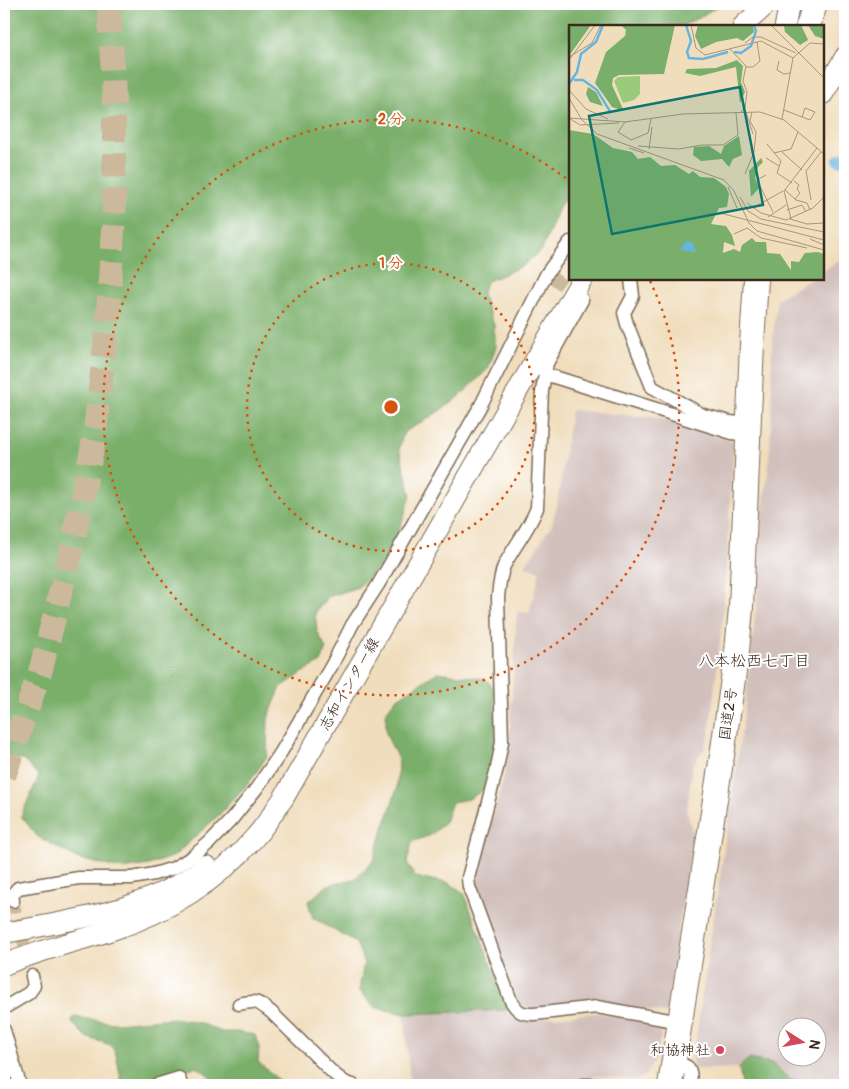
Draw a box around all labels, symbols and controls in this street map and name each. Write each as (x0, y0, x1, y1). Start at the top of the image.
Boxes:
inset map (569, 25, 824, 280)
text: 2 分 (378, 110, 404, 129)
text: 1 分 (379, 254, 403, 273)
centre of rings (382, 398, 400, 416)
street label: 志和インター線 (315, 634, 384, 734)
district label: 八本松西七丁目 (698, 651, 810, 671)
street label: 国道2号 (715, 686, 742, 742)
north arrow (776, 1016, 826, 1066)
text: N (805, 1038, 824, 1051)
place label: 和協神社 (650, 1041, 710, 1060)
marker: 和協神社 (714, 1044, 726, 1056)

